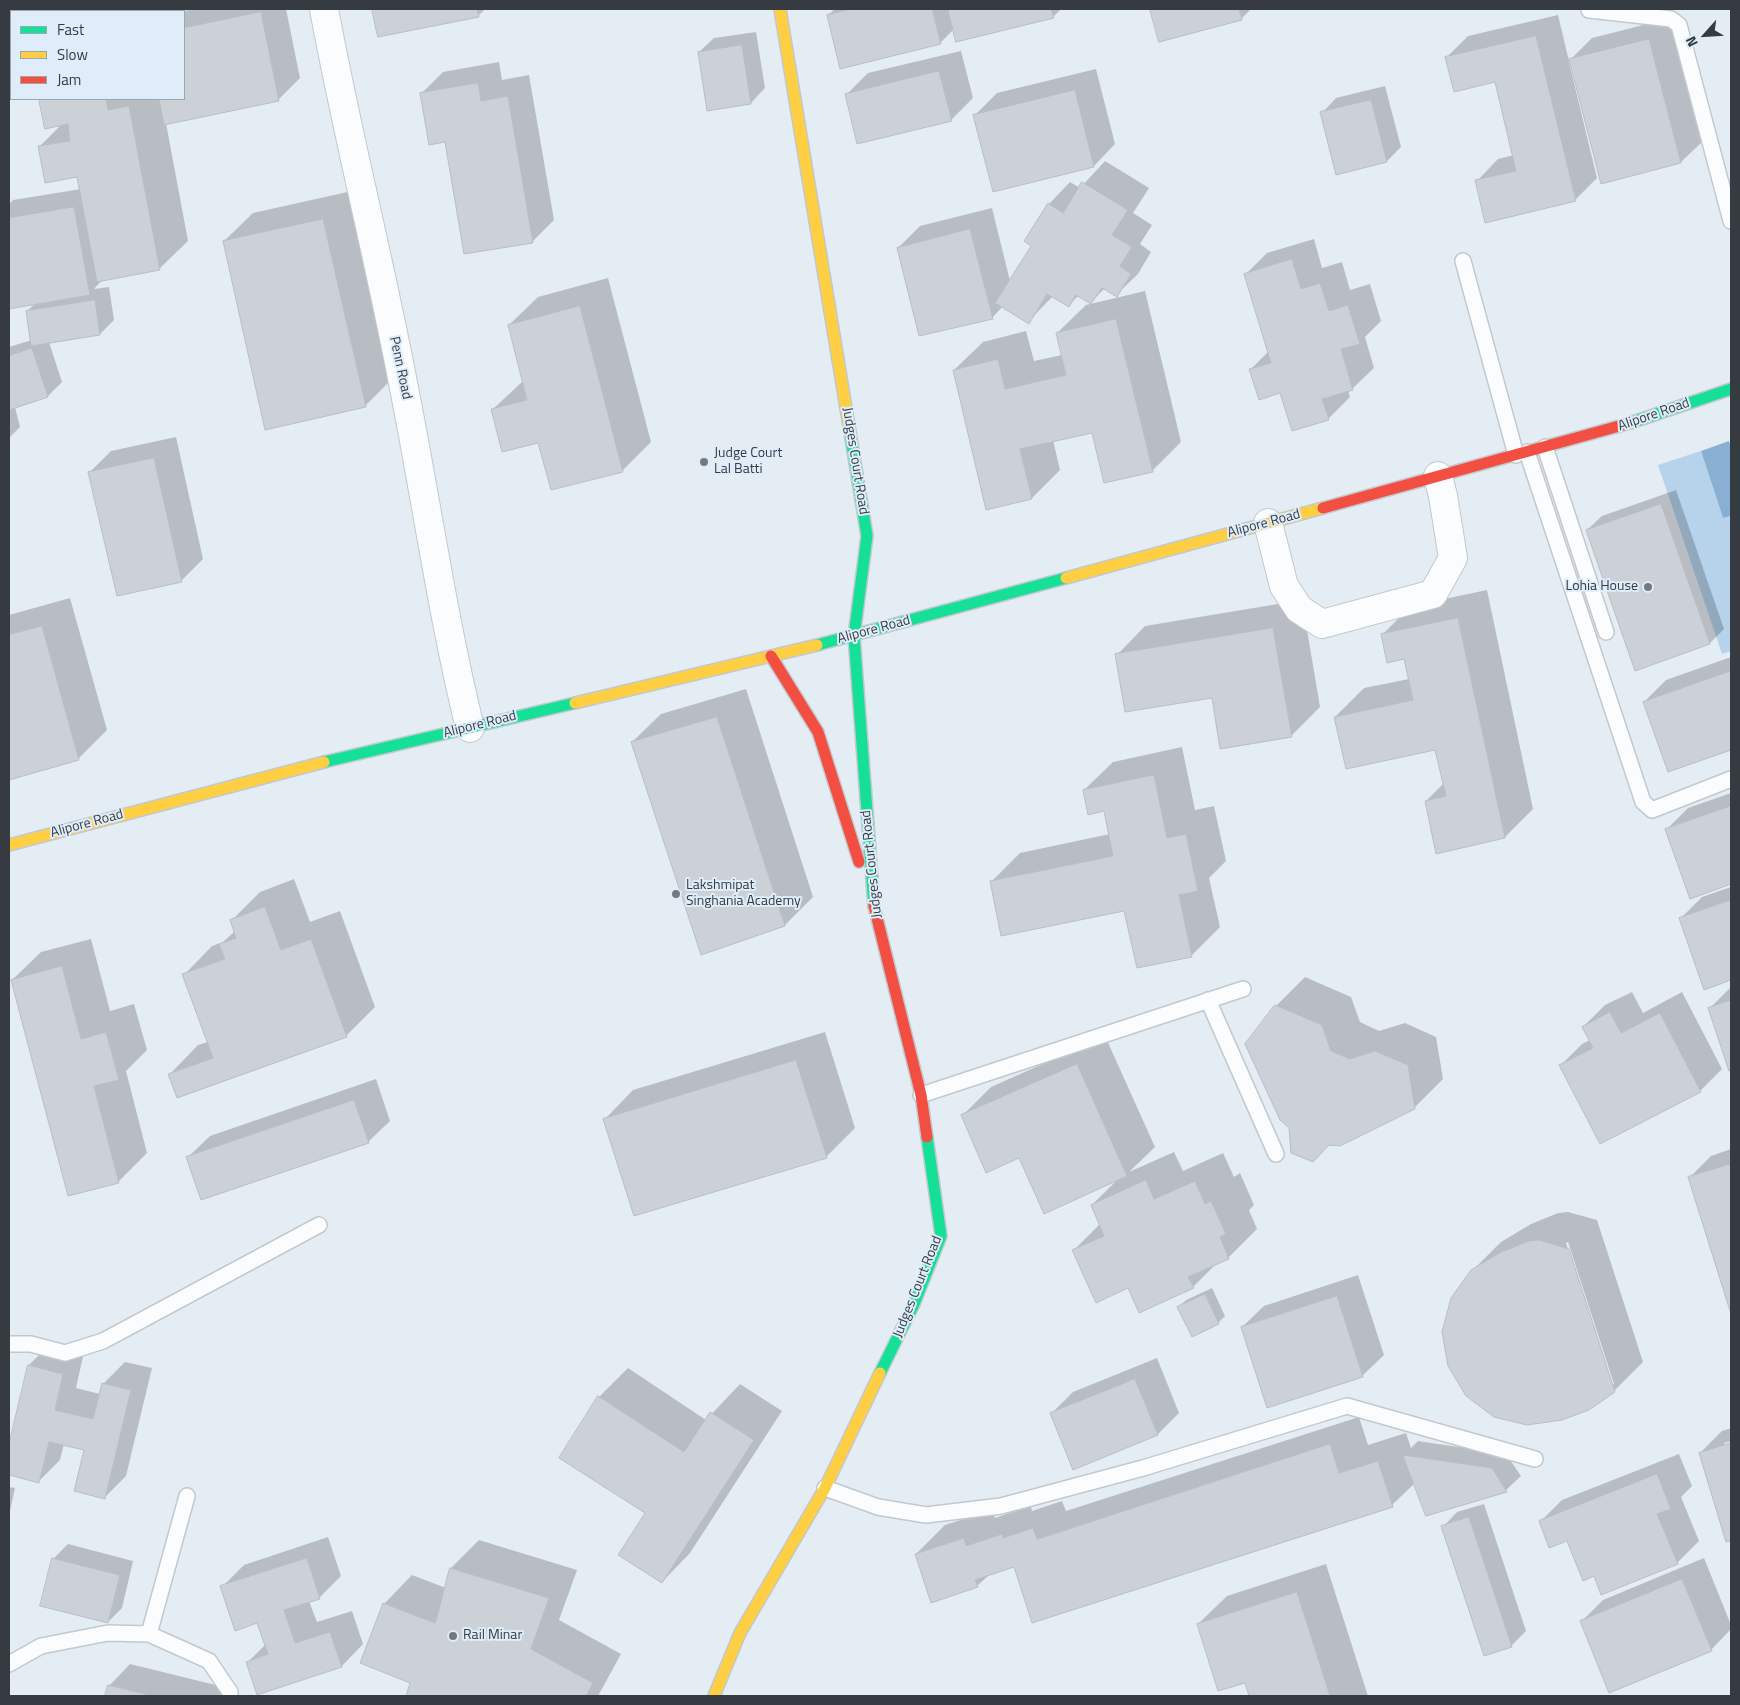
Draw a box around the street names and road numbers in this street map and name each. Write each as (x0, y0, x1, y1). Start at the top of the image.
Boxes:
street label: Penn Road (385, 335, 415, 401)
street label: Alipore Road (1616, 395, 1692, 435)
street label: Judges Court Road (838, 406, 872, 516)
street label: Alipore Road (1226, 506, 1302, 542)
street label: Alipore Road (836, 612, 912, 648)
street label: Alipore Road (442, 708, 518, 742)
street label: Alipore Road (49, 806, 125, 842)
street label: Judges Court Road (858, 809, 886, 919)
street label: Judges Court Road (890, 1234, 946, 1340)

